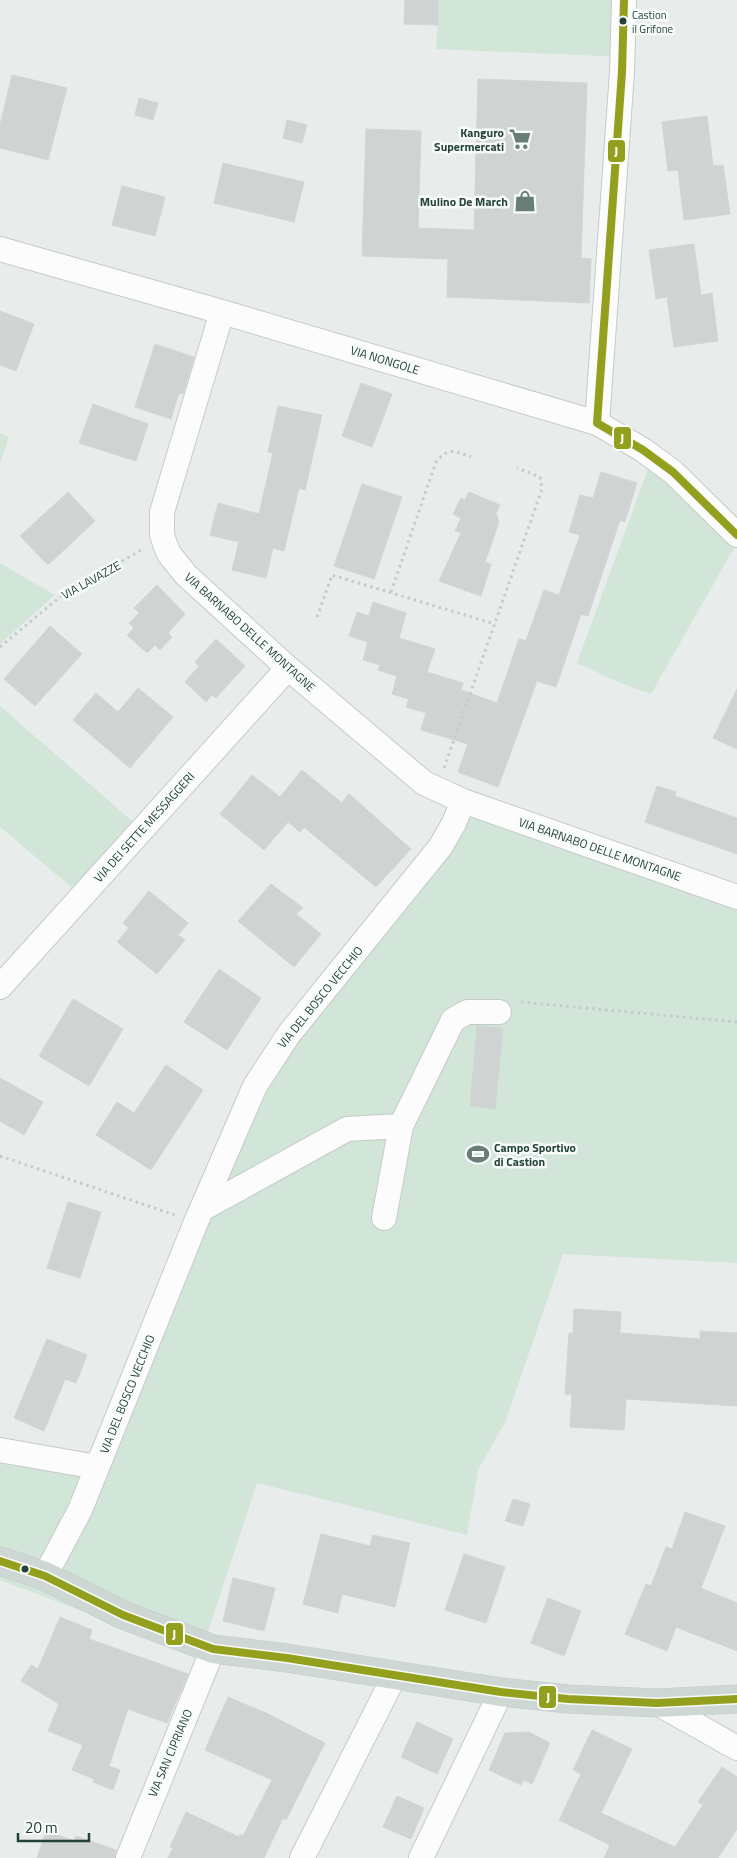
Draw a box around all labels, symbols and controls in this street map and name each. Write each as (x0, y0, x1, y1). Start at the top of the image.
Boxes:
place label: Castion il Grifone (632, 7, 674, 37)
marker: Castion il Grifone (618, 16, 628, 26)
place label: Kanguro Supermercati (434, 123, 504, 156)
supermarket icon: Kanguro Supermercati (507, 126, 533, 152)
line badge: J (607, 139, 626, 163)
text: J (614, 140, 618, 161)
shop icon: Mulino De March (512, 188, 538, 214)
place label: Mulino De March (420, 192, 508, 211)
street label: VIA NONGOLE (348, 340, 422, 380)
line badge: J (613, 426, 632, 450)
text: J (620, 427, 624, 448)
street label: VIA LAVAZZE (58, 556, 125, 604)
street label: VIA BARNABO DELLE MONTAGNE (180, 568, 320, 696)
street label: VIA DEI SETTE MESSAGGERI (89, 767, 199, 887)
street label: VIA BARNABO DELLE MONTAGNE (516, 812, 684, 886)
street label: VIA DEL BOSCO VECCHIO (273, 942, 367, 1052)
place label: Campo Sportivo di Castion (494, 1138, 576, 1171)
sports icon: Campo Sportivo di Castion (465, 1141, 491, 1167)
street label: VIA DEL BOSCO VECCHIO (94, 1332, 160, 1456)
unlabelled marker (20, 1564, 30, 1574)
line badge: J (165, 1622, 184, 1646)
text: J (172, 1623, 176, 1644)
line badge: J (538, 1685, 557, 1709)
text: J (546, 1686, 550, 1707)
street label: VIA SAN CIPRIANO (143, 1706, 197, 1800)
scale bar (18, 1810, 89, 1842)
text: 20 m (25, 1816, 58, 1839)

